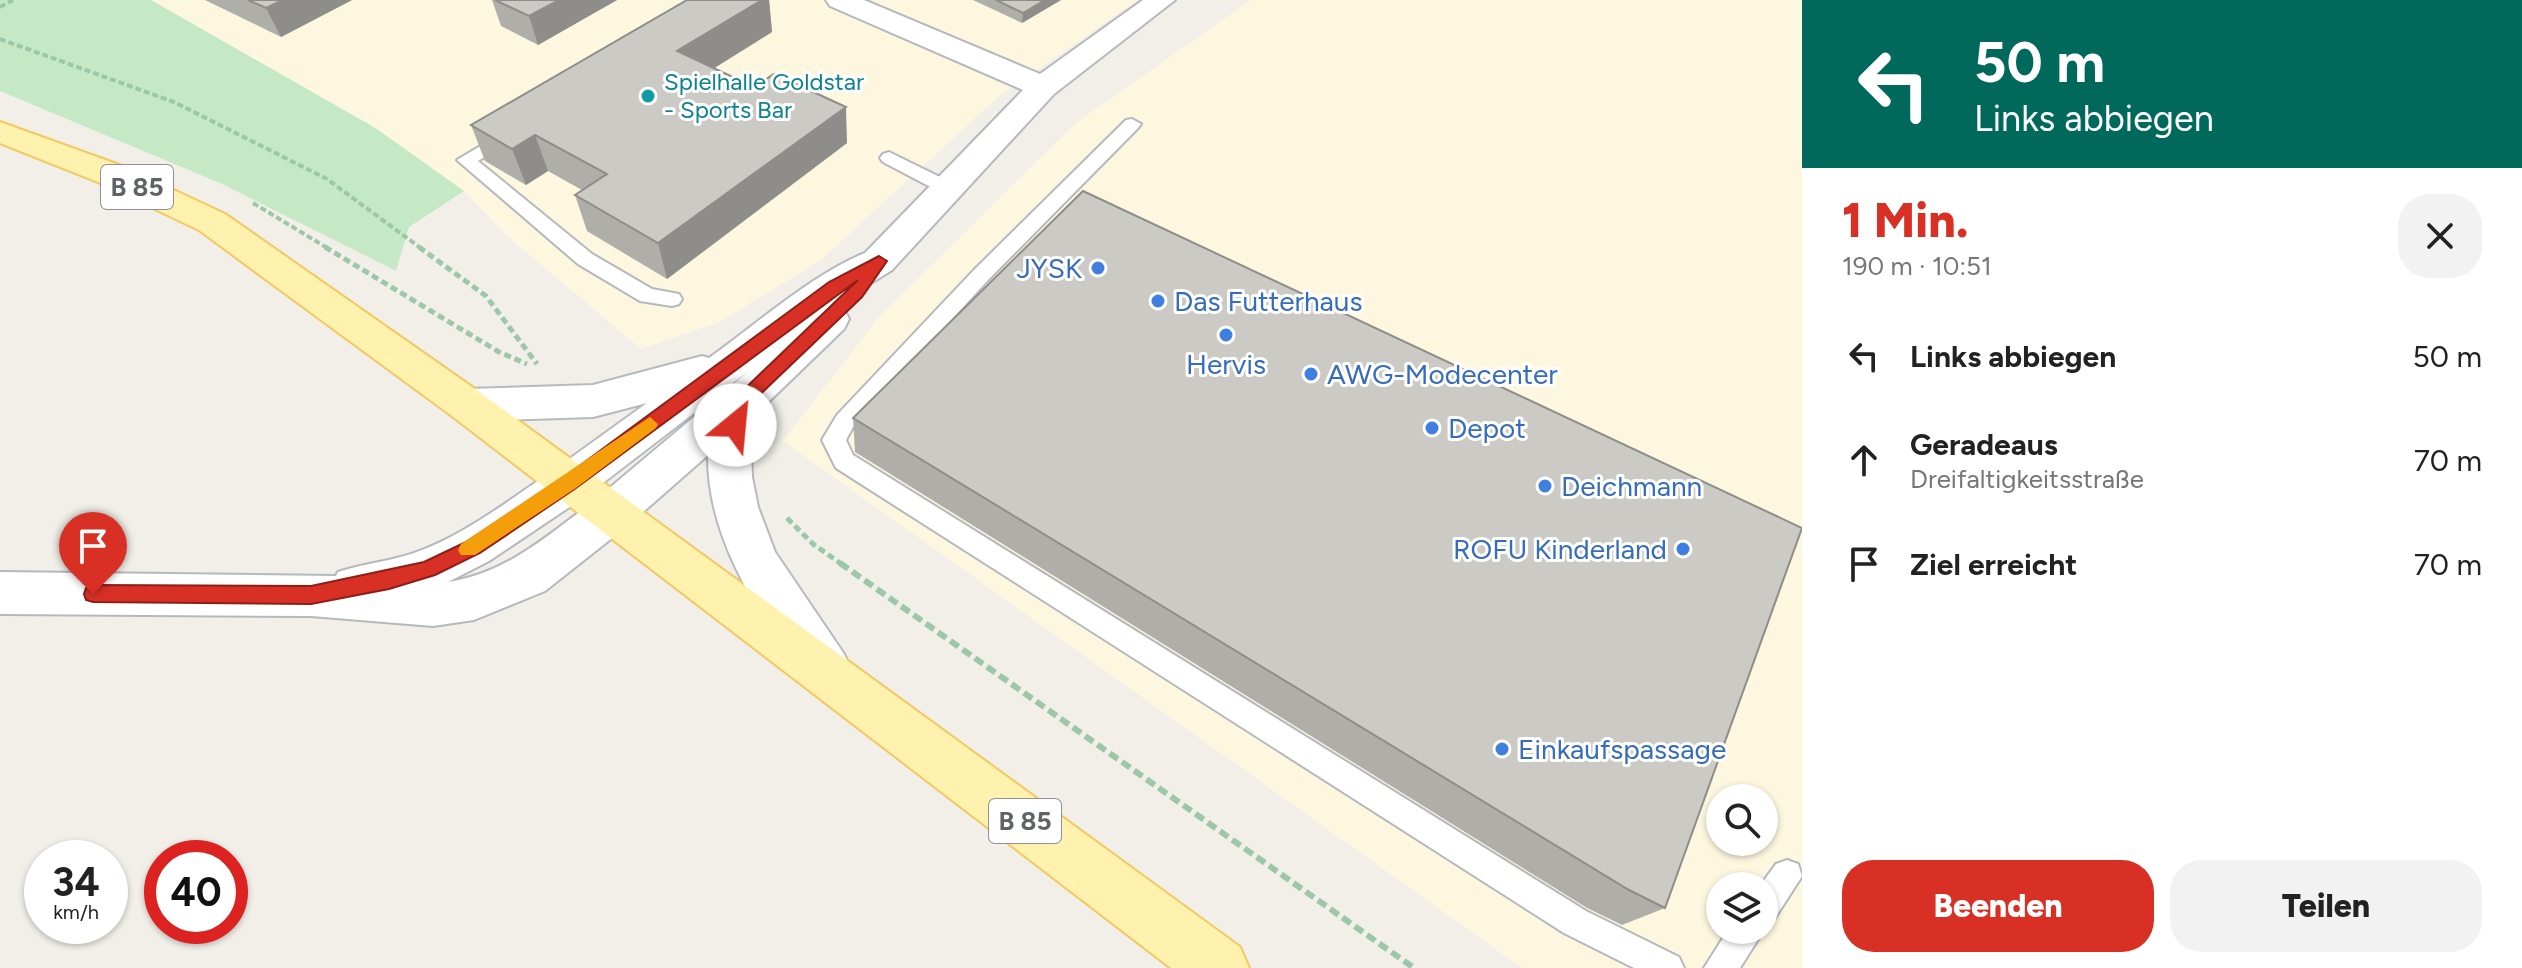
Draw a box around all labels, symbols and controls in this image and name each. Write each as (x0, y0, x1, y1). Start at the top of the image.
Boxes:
text: 50 m (1974, 29, 2105, 96)
icon: left (1842, 32, 1946, 136)
place label: Spielhalle Goldstar - Sports Bar (664, 67, 864, 124)
marker: Spielhalle Goldstar - Sports Bar (639, 87, 657, 105)
text: Links abbiegen (1974, 97, 2214, 140)
road number: B 85 (101, 165, 173, 209)
text: 1 Min. (1842, 191, 1969, 249)
button: close (2398, 194, 2482, 278)
text: 190 m · 10:51 (1842, 250, 1992, 282)
place label: JYSK (1016, 251, 1082, 285)
marker: JYSK (1089, 259, 1107, 277)
place label: Das Futterhaus (1174, 284, 1362, 318)
marker: Das Futterhaus (1149, 292, 1167, 310)
marker: Hervis (1217, 326, 1235, 344)
icon: left (1842, 334, 1886, 378)
text: Links abbiegen (1910, 338, 2116, 375)
text: 50 m (2413, 338, 2482, 375)
place label: Hervis (1186, 347, 1266, 381)
place label: AWG-Modecenter (1327, 357, 1558, 391)
marker: AWG-Modecenter (1302, 365, 1320, 383)
position arrow (693, 383, 777, 467)
place label: Depot (1448, 411, 1526, 445)
marker: Depot (1423, 419, 1441, 437)
text: Geradeaus (1910, 426, 2058, 463)
icon: ahead (1842, 438, 1886, 482)
text: 70 m (2414, 442, 2482, 479)
text: Dreifaltigkeitsstraße (1910, 463, 2144, 495)
place label: Deichmann (1561, 469, 1702, 503)
marker: Deichmann (1536, 477, 1554, 495)
pin (59, 512, 127, 594)
icon: arrive (71, 524, 115, 568)
place label: ROFU Kinderland (1453, 532, 1667, 566)
marker: ROFU Kinderland (1674, 540, 1692, 558)
icon: arrive (1842, 542, 1886, 586)
text: Ziel erreicht (1910, 546, 2077, 583)
text: 70 m (2414, 546, 2482, 583)
place label: Einkaufspassage (1518, 732, 1726, 766)
marker: Einkaufspassage (1493, 740, 1511, 758)
map controls (1706, 784, 1778, 944)
button: search (1706, 784, 1778, 856)
road number: B 85 (989, 799, 1061, 843)
speed limit sign: 40 (144, 840, 248, 944)
text: 34 (52, 858, 100, 906)
button: Beenden (1842, 860, 2154, 952)
button: Teilen (2170, 860, 2482, 952)
button: layers (1706, 872, 1778, 944)
text: km/h (53, 900, 99, 924)

